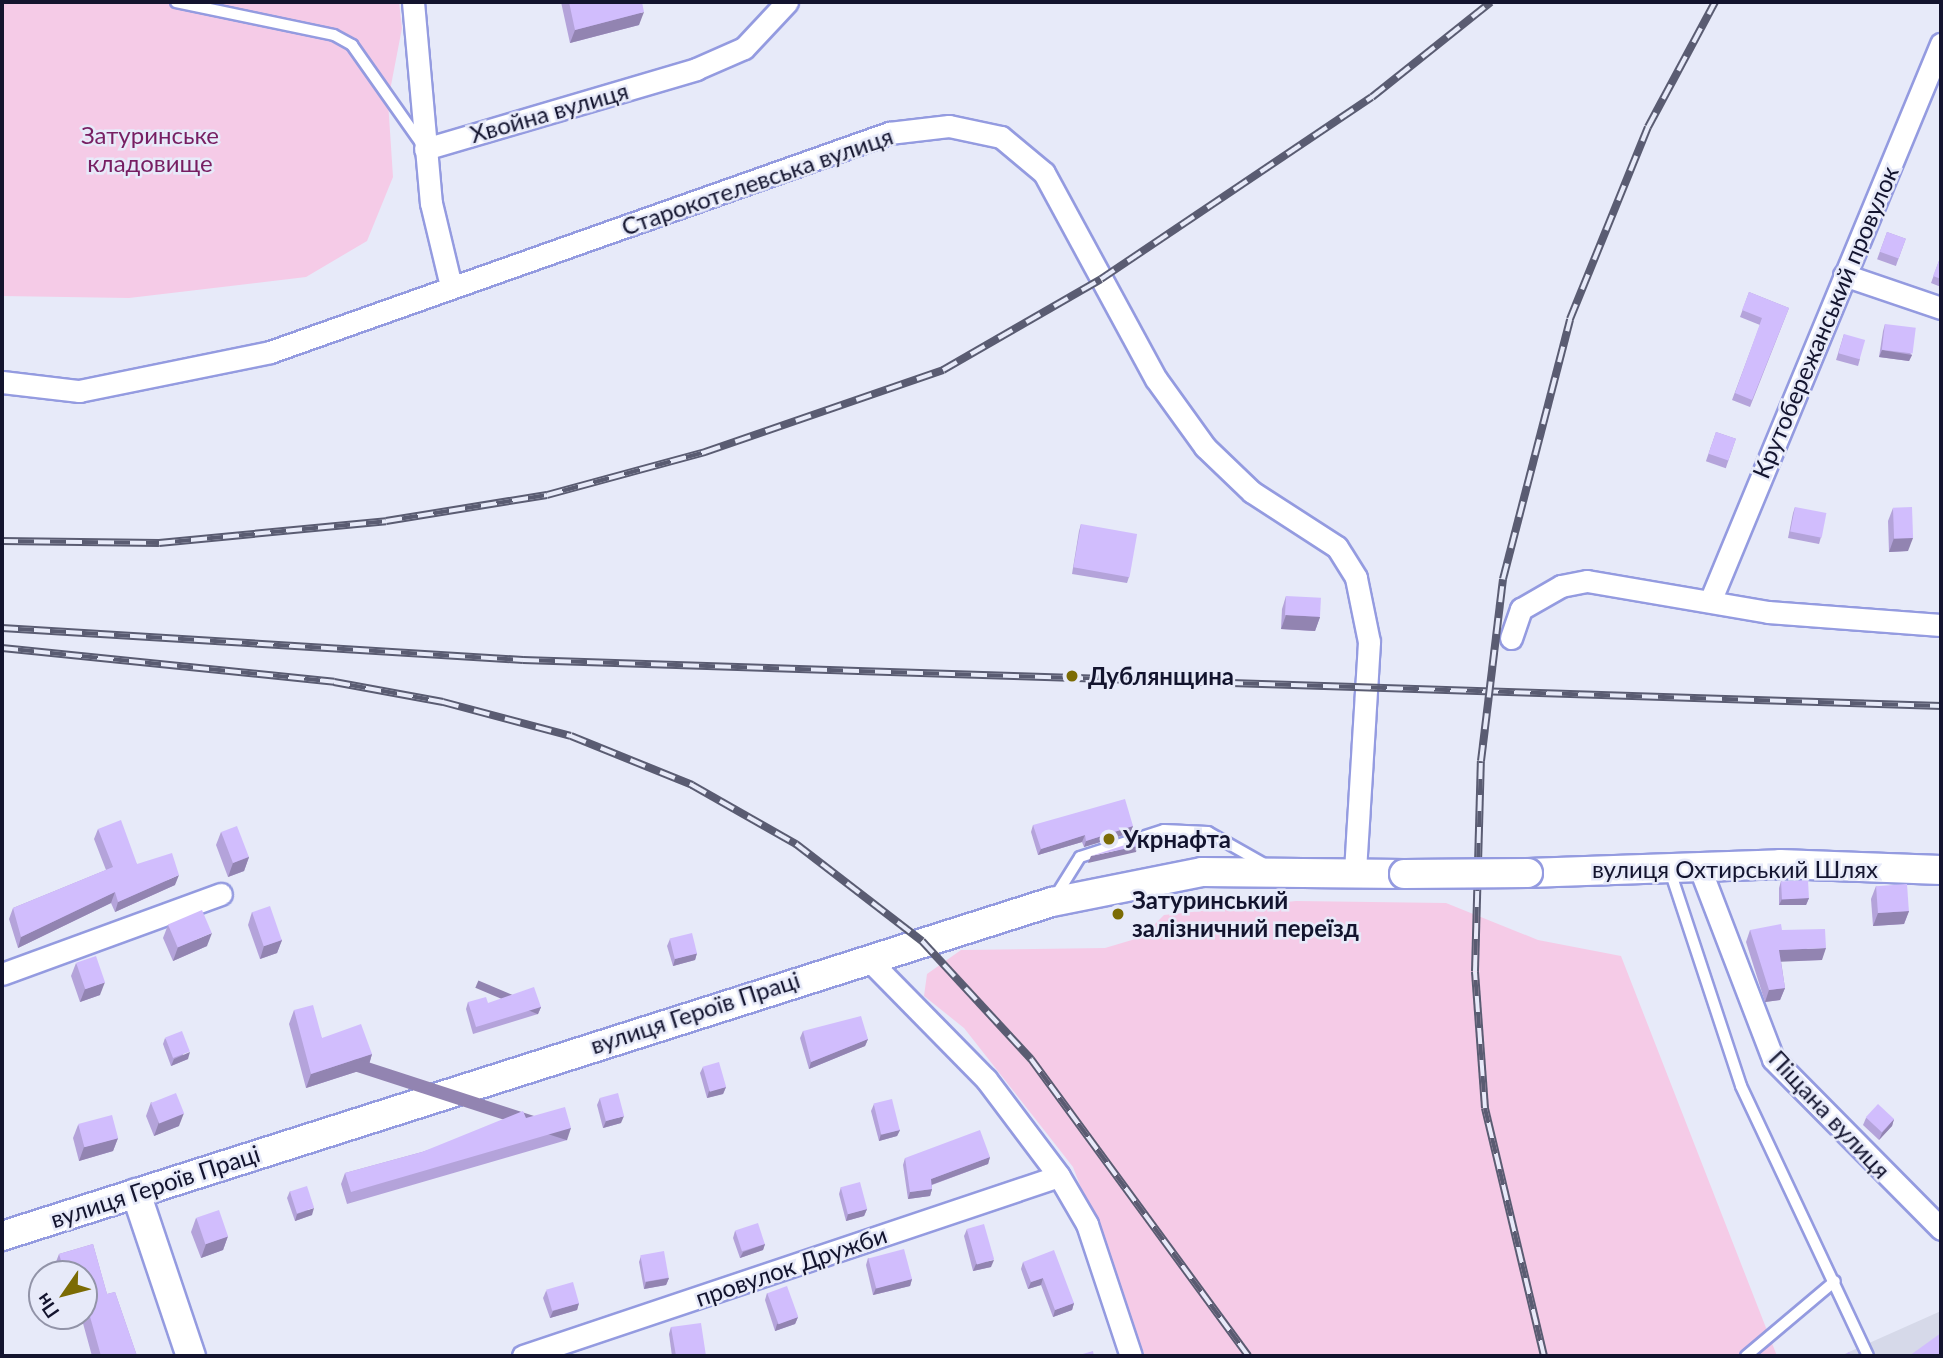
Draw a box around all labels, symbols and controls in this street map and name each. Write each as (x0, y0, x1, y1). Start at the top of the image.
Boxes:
street label: Хвойна вулиця (467, 76, 631, 148)
park label: Затуринське кладовище (81, 121, 219, 177)
street label: Старокотелевська вулиця (618, 121, 896, 241)
street label: Крутобережанський провулок (1746, 162, 1904, 482)
place label: Дублянщина (1088, 662, 1234, 690)
marker: Дублянщина (1062, 666, 1082, 686)
place label: Укрнафта (1123, 825, 1231, 853)
marker: Укрнафта (1101, 831, 1117, 847)
street label: вулиця Охтирський Шлях (1592, 855, 1878, 883)
place label: Затуринський залізничний переїзд (1132, 886, 1359, 942)
marker: Затуринський залізничний переїзд (1110, 906, 1126, 922)
street label: вулиця Героїв Праці (587, 965, 803, 1059)
street label: Піщана вулиця (1763, 1044, 1897, 1184)
street label: вулиця Героїв Праці (47, 1139, 263, 1233)
street label: провулок Дружби (692, 1220, 890, 1312)
north arrow (28, 1260, 98, 1330)
text: Пн (30, 1289, 64, 1323)

